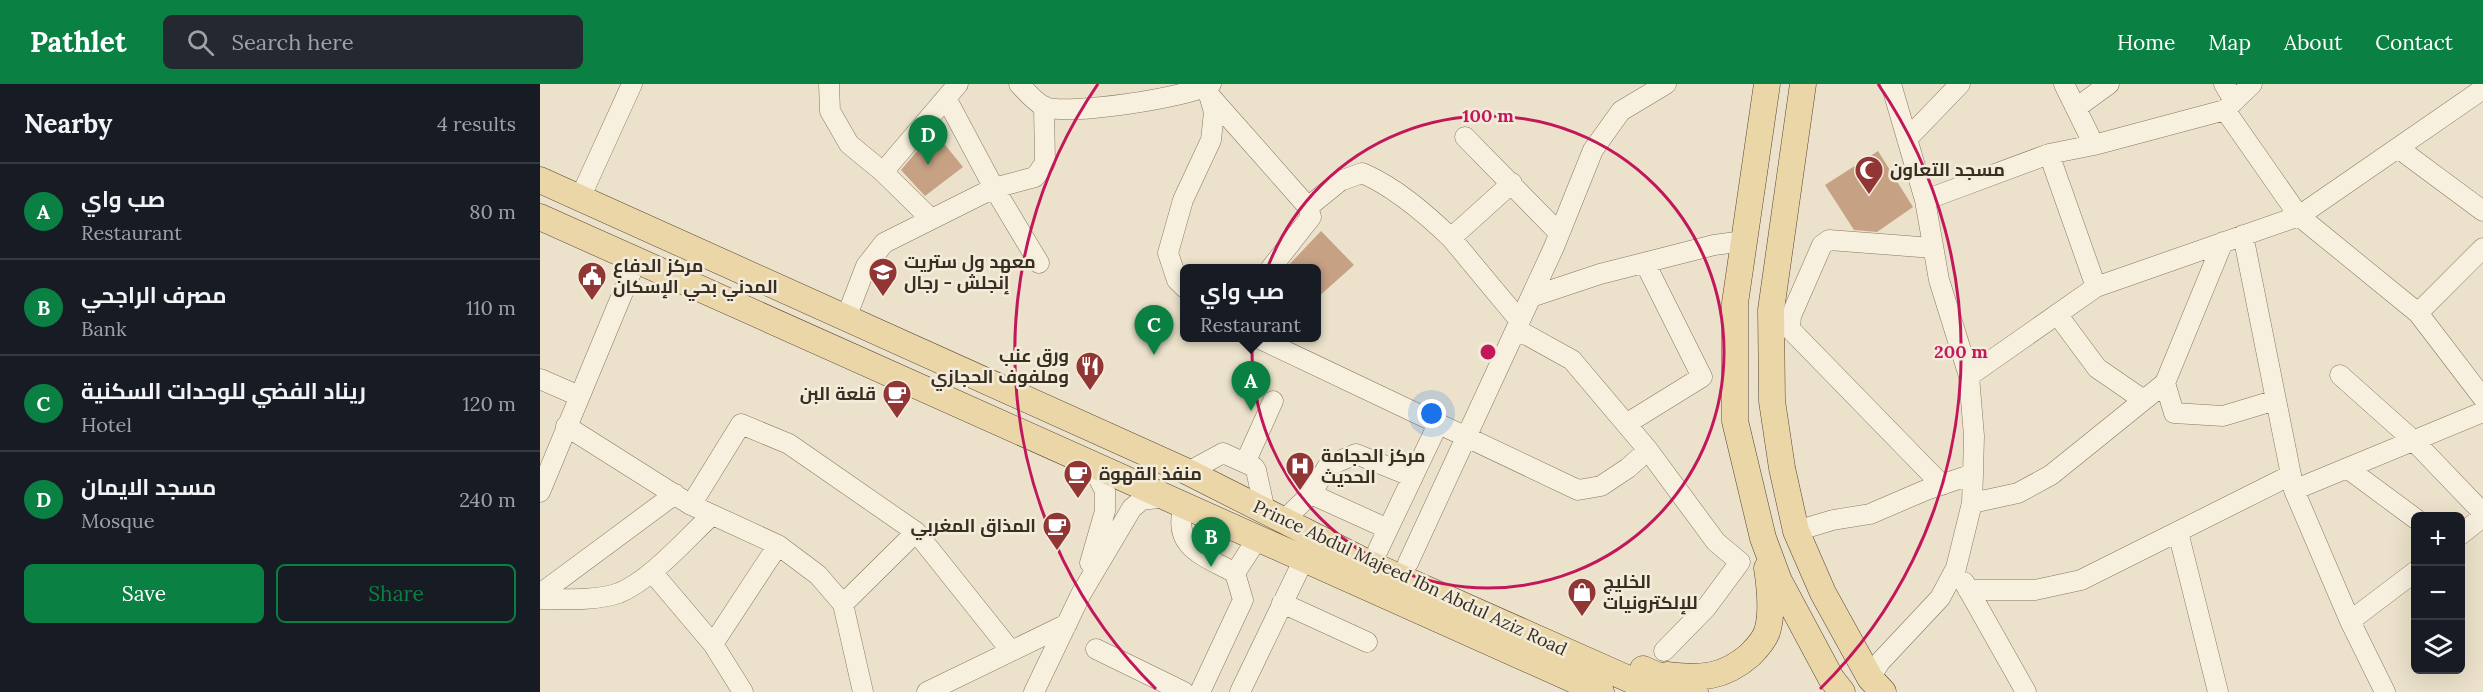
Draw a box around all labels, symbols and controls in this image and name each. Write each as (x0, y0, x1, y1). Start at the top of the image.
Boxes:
search box (163, 15, 583, 69)
text: Pathlet (30, 24, 127, 60)
icon: search (184, 26, 217, 59)
text: Search here (232, 28, 354, 56)
text: Home (2117, 29, 2175, 56)
text: Map (2208, 29, 2251, 56)
text: About (2284, 29, 2342, 56)
text: Contact (2375, 29, 2453, 56)
text: 100 m (1462, 104, 1514, 127)
text: Nearby (24, 107, 112, 140)
text: 4 results (437, 111, 516, 136)
pin: D (908, 116, 948, 165)
mosque icon: مسجد التعاون (1853, 154, 1885, 196)
place label: مسجد التعاون (1890, 158, 2005, 181)
text: صب واي (81, 185, 165, 213)
text: A (37, 199, 50, 224)
text: 80 m (469, 199, 516, 224)
text: Restaurant (81, 220, 182, 245)
place label: معهد ول ستريت إنجلش - رجال (904, 250, 1036, 295)
place label: مركز الدفاع المدني بحي الإسكان (613, 254, 778, 302)
school or university icon: معهد ول ستريت إنجلش - رجال (867, 256, 899, 298)
public building icon: مركز الدفاع المدني بحي الإسكان (576, 260, 608, 302)
popup (1180, 264, 1321, 342)
text: صب واي (1200, 277, 1284, 305)
text: مصرف الراجحي (81, 281, 226, 309)
text: B (37, 295, 50, 320)
text: 110 m (466, 295, 516, 320)
pin: C (1134, 306, 1174, 355)
text: Restaurant (1200, 312, 1301, 337)
text: Bank (81, 316, 127, 341)
text: 200 m (1934, 340, 1988, 363)
centre of rings (1478, 342, 1498, 362)
place label: ورق عنب وملفوف الحجازي (931, 344, 1069, 391)
restaurant icon: ورق عنب وملفوف الحجازي (1074, 350, 1106, 392)
pin: A (1232, 362, 1270, 411)
text: ريناد الفضي للوحدات السكنية (81, 377, 366, 405)
cafe icon: قلعة البن (881, 378, 913, 420)
place label: قلعة البن (800, 382, 876, 405)
text: C (37, 391, 50, 416)
text: 120 m (462, 391, 516, 416)
your location (1417, 399, 1446, 428)
text: Hotel (81, 412, 132, 437)
place label: مركز الحجامة الحديث (1321, 444, 1425, 488)
hospital icon: مركز الحجامة الحديث (1284, 450, 1316, 492)
cafe icon: منفذ القهوة (1062, 458, 1094, 500)
place label: منفذ القهوة (1099, 462, 1202, 485)
text: مسجد الايمان (81, 473, 216, 501)
text: D (36, 487, 51, 512)
text: 240 m (459, 487, 516, 512)
street label: Prince Abdul Majeed Ibn Abdul Aziz Road (1250, 495, 1571, 661)
text: Mosque (81, 508, 154, 533)
cafe icon: المذاق المغربي (1041, 510, 1073, 552)
map controls (2411, 512, 2465, 674)
button: + (2411, 512, 2465, 566)
place label: المذاق المغربي (911, 514, 1036, 541)
pin: B (1192, 518, 1230, 567)
button: Save (24, 564, 264, 623)
button: Share (276, 564, 516, 623)
button: − (2411, 566, 2465, 620)
place label: الخليج للإلكترونيات (1603, 570, 1698, 615)
shop icon: الخليج للإلكترونيات (1566, 576, 1598, 618)
button: layers (2411, 620, 2465, 674)

